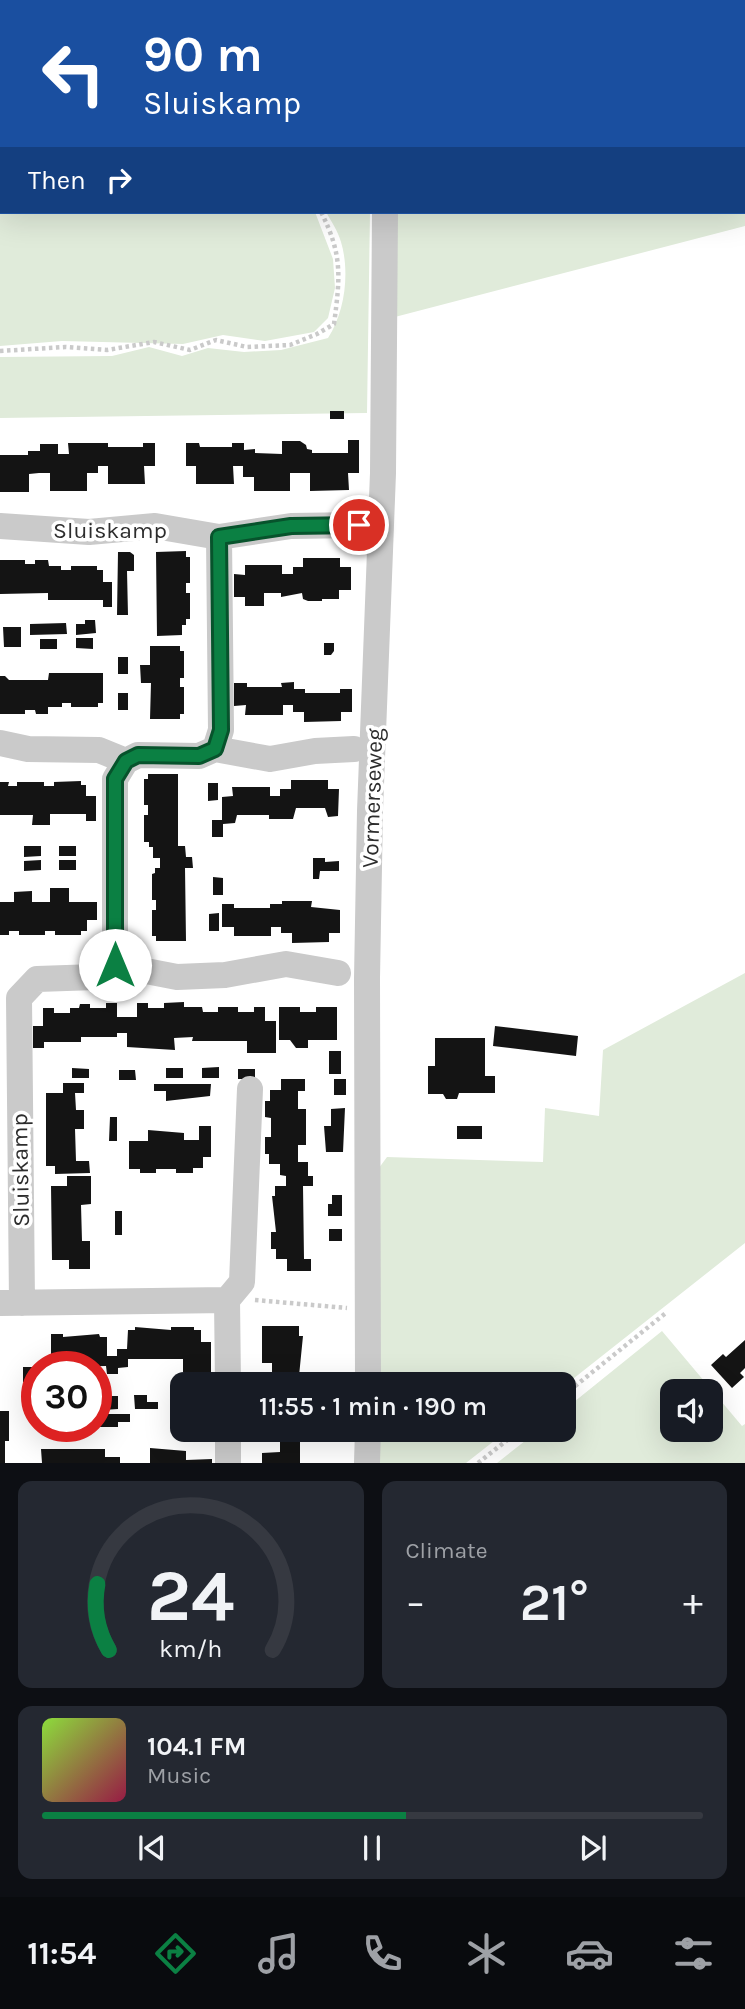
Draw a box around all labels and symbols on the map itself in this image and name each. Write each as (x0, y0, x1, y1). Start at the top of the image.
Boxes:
pin (329, 495, 389, 555)
street label: Sluiskamp (53, 517, 167, 544)
street label: Vormerseweg (357, 728, 388, 868)
position arrow (78, 928, 152, 1002)
street label: Sluiskamp (6, 1113, 35, 1227)
speed limit sign: 30 (21, 1351, 112, 1442)

